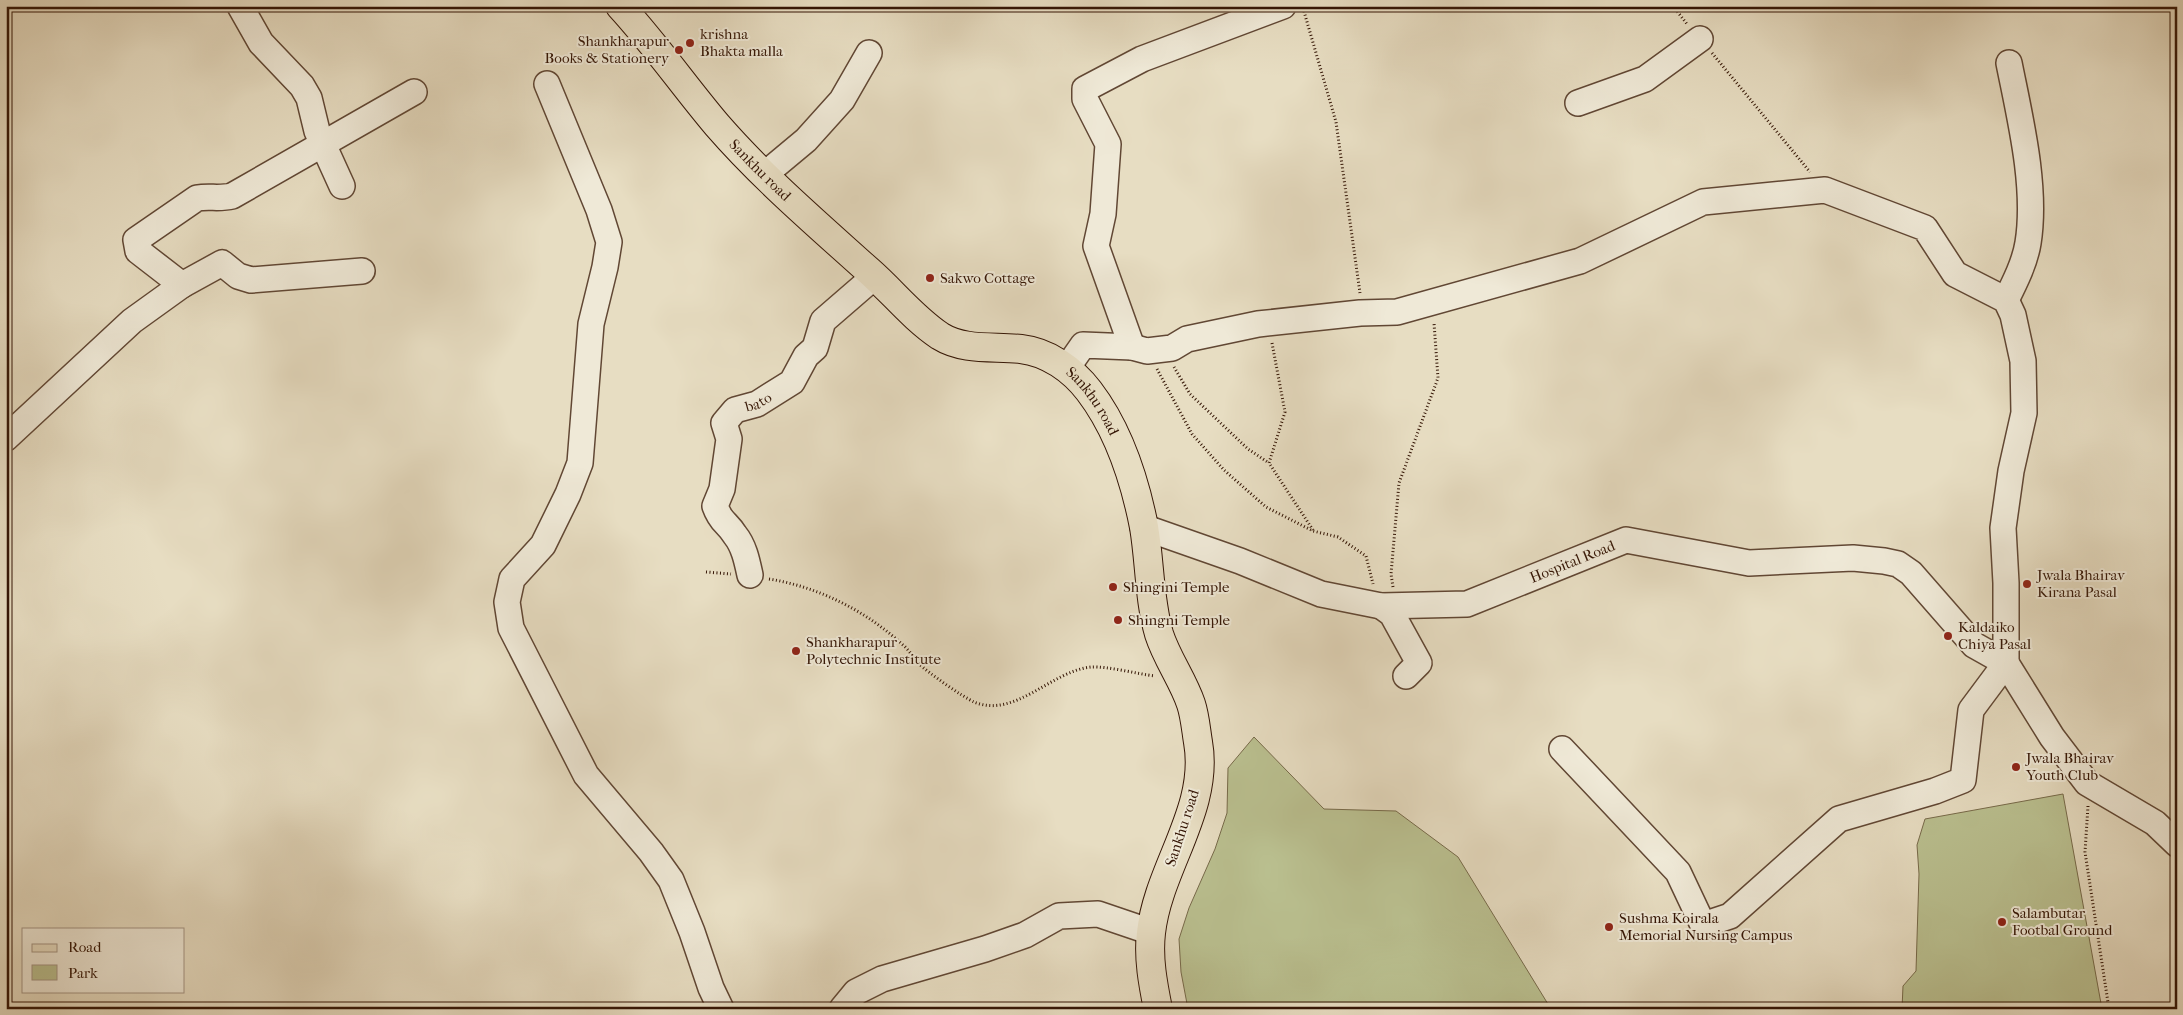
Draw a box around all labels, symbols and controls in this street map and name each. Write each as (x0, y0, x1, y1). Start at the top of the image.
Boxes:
place label: krishna Bhakta malla (700, 25, 784, 60)
place label: Shankharapur Books & Stationery (545, 32, 670, 67)
marker: krishna Bhakta malla (684, 37, 696, 49)
marker: Shankharapur Books & Stationery (673, 44, 685, 56)
street label: Sankhu road (725, 136, 795, 205)
place label: Sakwo Cottage (940, 269, 1035, 287)
marker: Sakwo Cottage (924, 272, 936, 284)
street label: Sankhu road (1062, 363, 1123, 439)
street label: bato (742, 388, 775, 416)
street label: Hospital Road (1527, 536, 1618, 587)
place label: Jwala Bhairav Kirana Pasal (2036, 566, 2125, 601)
place label: Shingini Temple (1123, 578, 1230, 596)
marker: Jwala Bhairav Kirana Pasal (2021, 578, 2033, 590)
marker: Shingini Temple (1107, 581, 1119, 593)
place label: Shingni Temple (1128, 611, 1231, 629)
marker: Shingni Temple (1112, 614, 1124, 626)
place label: Kaldaiko Chiya Pasal (1958, 618, 2031, 653)
marker: Kaldaiko Chiya Pasal (1942, 630, 1954, 642)
place label: Shankharapur Polytechnic Institute (806, 633, 942, 668)
marker: Shankharapur Polytechnic Institute (790, 645, 802, 657)
place label: Jwala Bhairav Youth Club (2025, 749, 2114, 784)
marker: Jwala Bhairav Youth Club (2010, 761, 2022, 773)
street label: Sankhu road (1161, 786, 1203, 869)
place label: Salambutar Footbal Ground (2012, 904, 2113, 939)
place label: Sushma Koirala Memorial Nursing Campus (1619, 909, 1793, 944)
marker: Salambutar Footbal Ground (1996, 916, 2008, 928)
marker: Sushma Koirala Memorial Nursing Campus (1603, 921, 1615, 933)
legend (22, 928, 185, 992)
text: Road (68, 938, 102, 956)
text: Park (68, 964, 98, 982)

